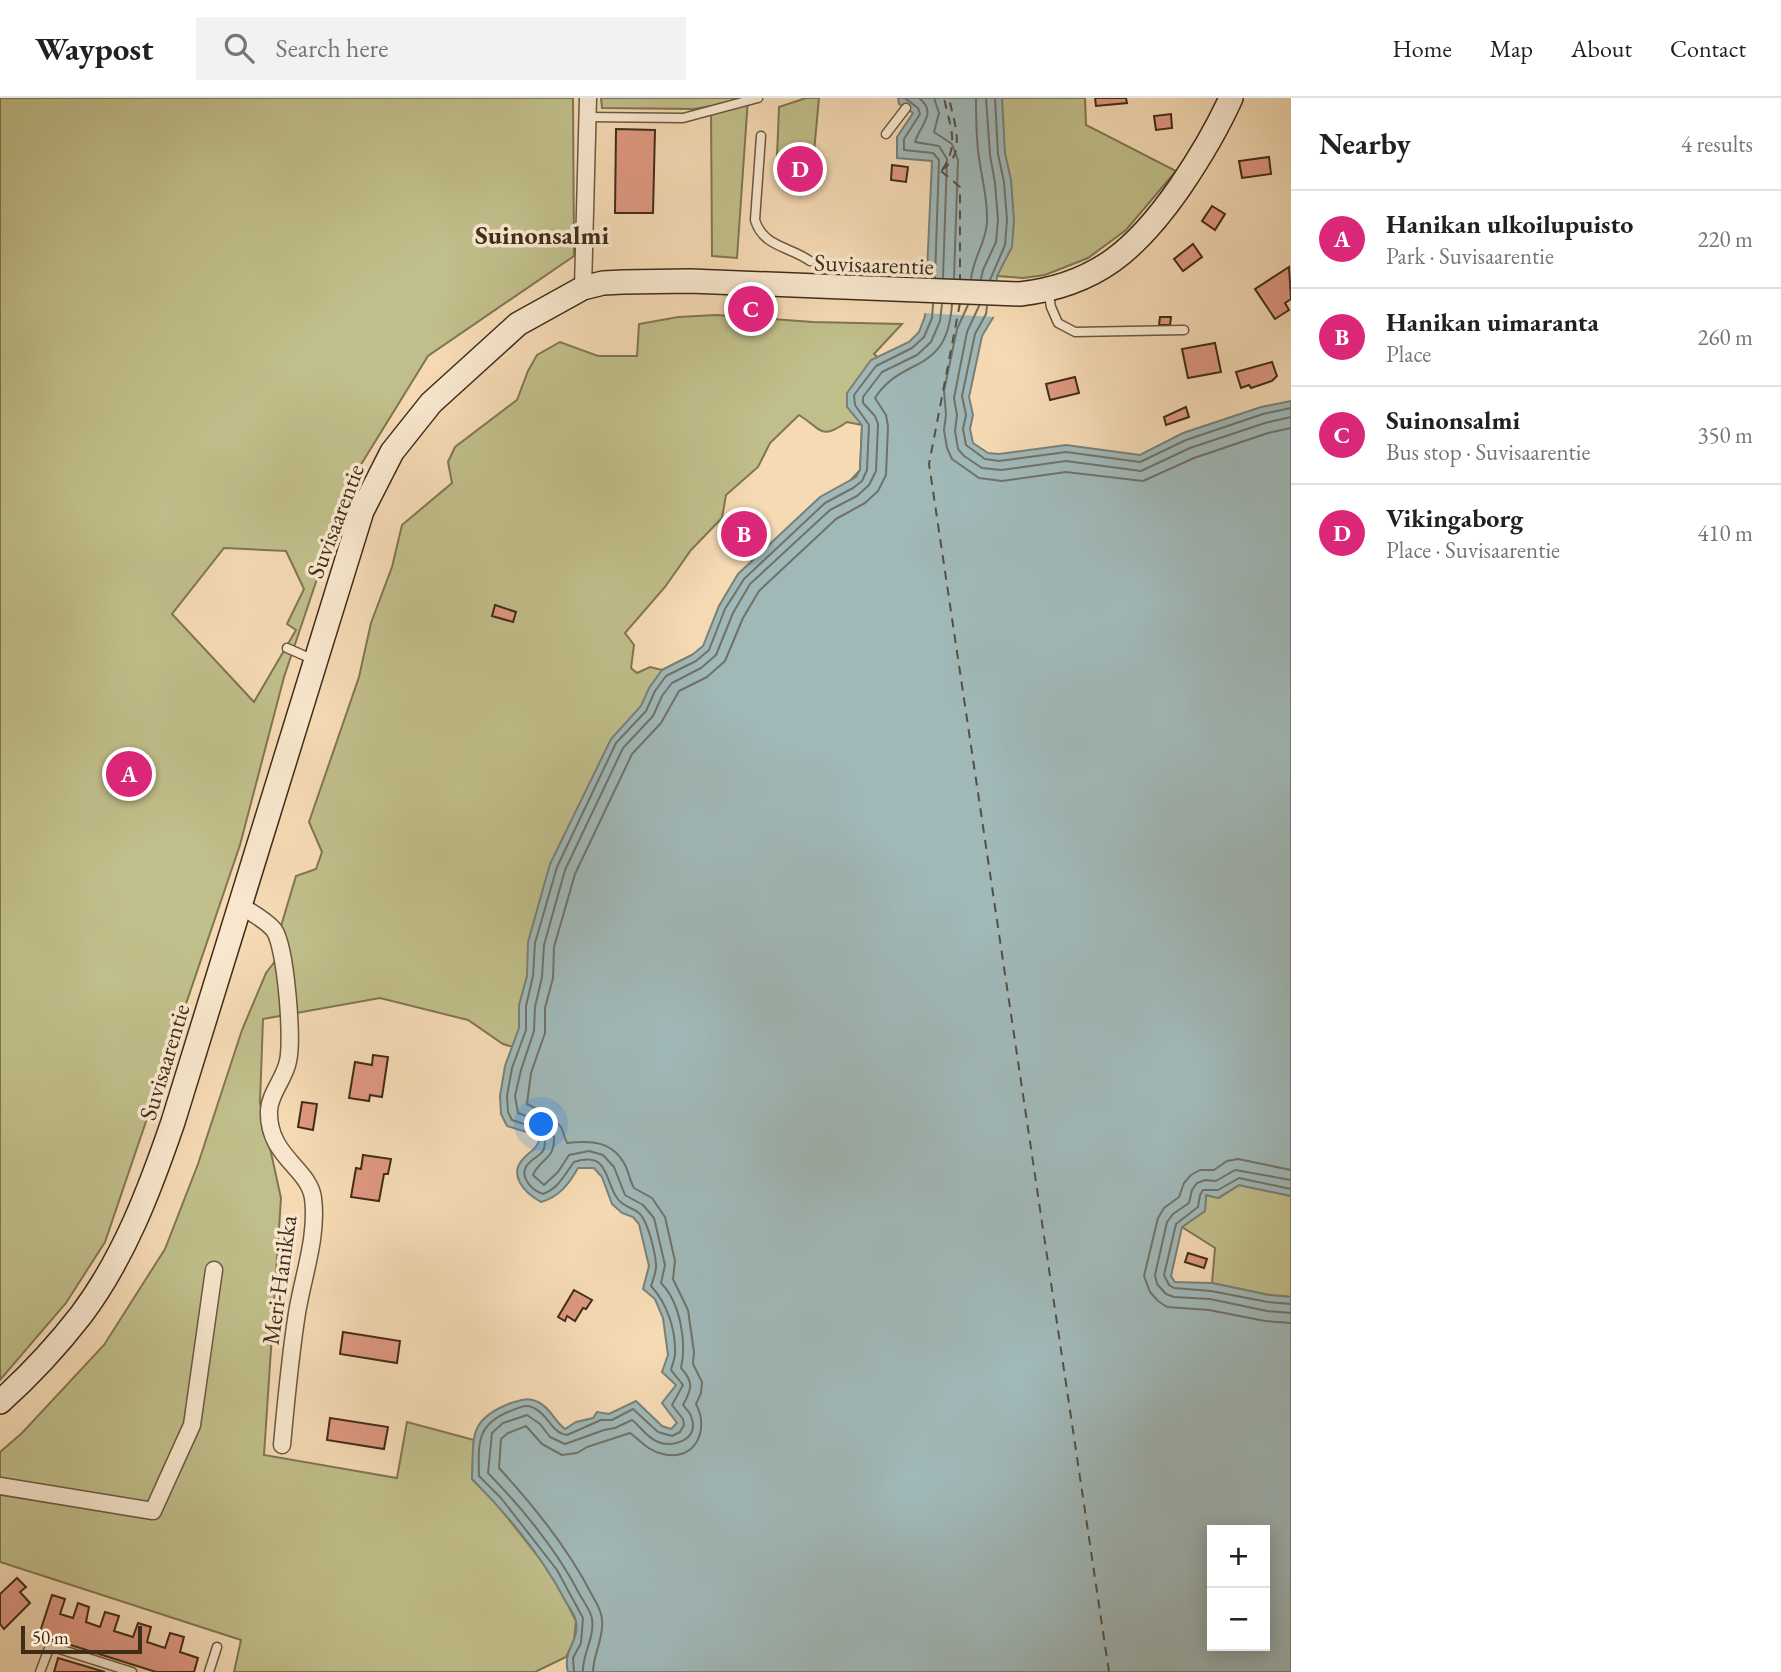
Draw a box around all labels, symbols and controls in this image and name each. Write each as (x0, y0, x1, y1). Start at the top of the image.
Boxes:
search box (196, 17, 686, 80)
text: Waypost (35, 27, 154, 70)
icon: search (220, 29, 258, 67)
text: Search here (276, 31, 388, 65)
text: Home (1392, 33, 1452, 64)
text: Map (1490, 33, 1533, 64)
text: About (1571, 33, 1632, 64)
text: Contact (1670, 33, 1746, 64)
text: Nearby (1319, 124, 1411, 163)
text: 4 results (1681, 129, 1753, 159)
pin: D (777, 143, 823, 195)
text: Hanikan ulkoilupuisto (1386, 207, 1633, 241)
district label: Suinonsalmi (475, 218, 609, 252)
text: A (1334, 224, 1350, 254)
text: 220 m (1697, 224, 1753, 254)
text: Park · Suvisaarentie (1386, 241, 1554, 271)
street label: Suvisaarentie (814, 246, 934, 282)
pin: C (728, 283, 774, 335)
text: Hanikan uimaranta (1386, 305, 1599, 339)
text: B (1335, 322, 1349, 352)
text: 260 m (1697, 322, 1753, 352)
text: Place (1386, 339, 1431, 369)
text: Suinonsalmi (1386, 403, 1520, 437)
text: C (1334, 420, 1350, 450)
text: 350 m (1697, 420, 1753, 450)
text: Bus stop · Suvisaarentie (1386, 437, 1590, 467)
street label: Suvisaarentie (299, 459, 371, 583)
text: Vikingaborg (1386, 501, 1523, 535)
pin: B (721, 508, 767, 560)
text: D (1333, 518, 1351, 548)
text: 410 m (1697, 518, 1753, 548)
text: Place · Suvisaarentie (1386, 535, 1560, 565)
pin: A (106, 748, 152, 800)
street label: Suvisaarentie (132, 1000, 196, 1124)
your location (524, 1107, 558, 1141)
street label: Meri-Hanikka (255, 1213, 303, 1347)
map controls (1207, 1525, 1270, 1651)
button: + (1207, 1525, 1270, 1588)
button: − (1207, 1588, 1270, 1651)
scale bar (21, 1623, 142, 1655)
text: 50 m (32, 1625, 69, 1650)

